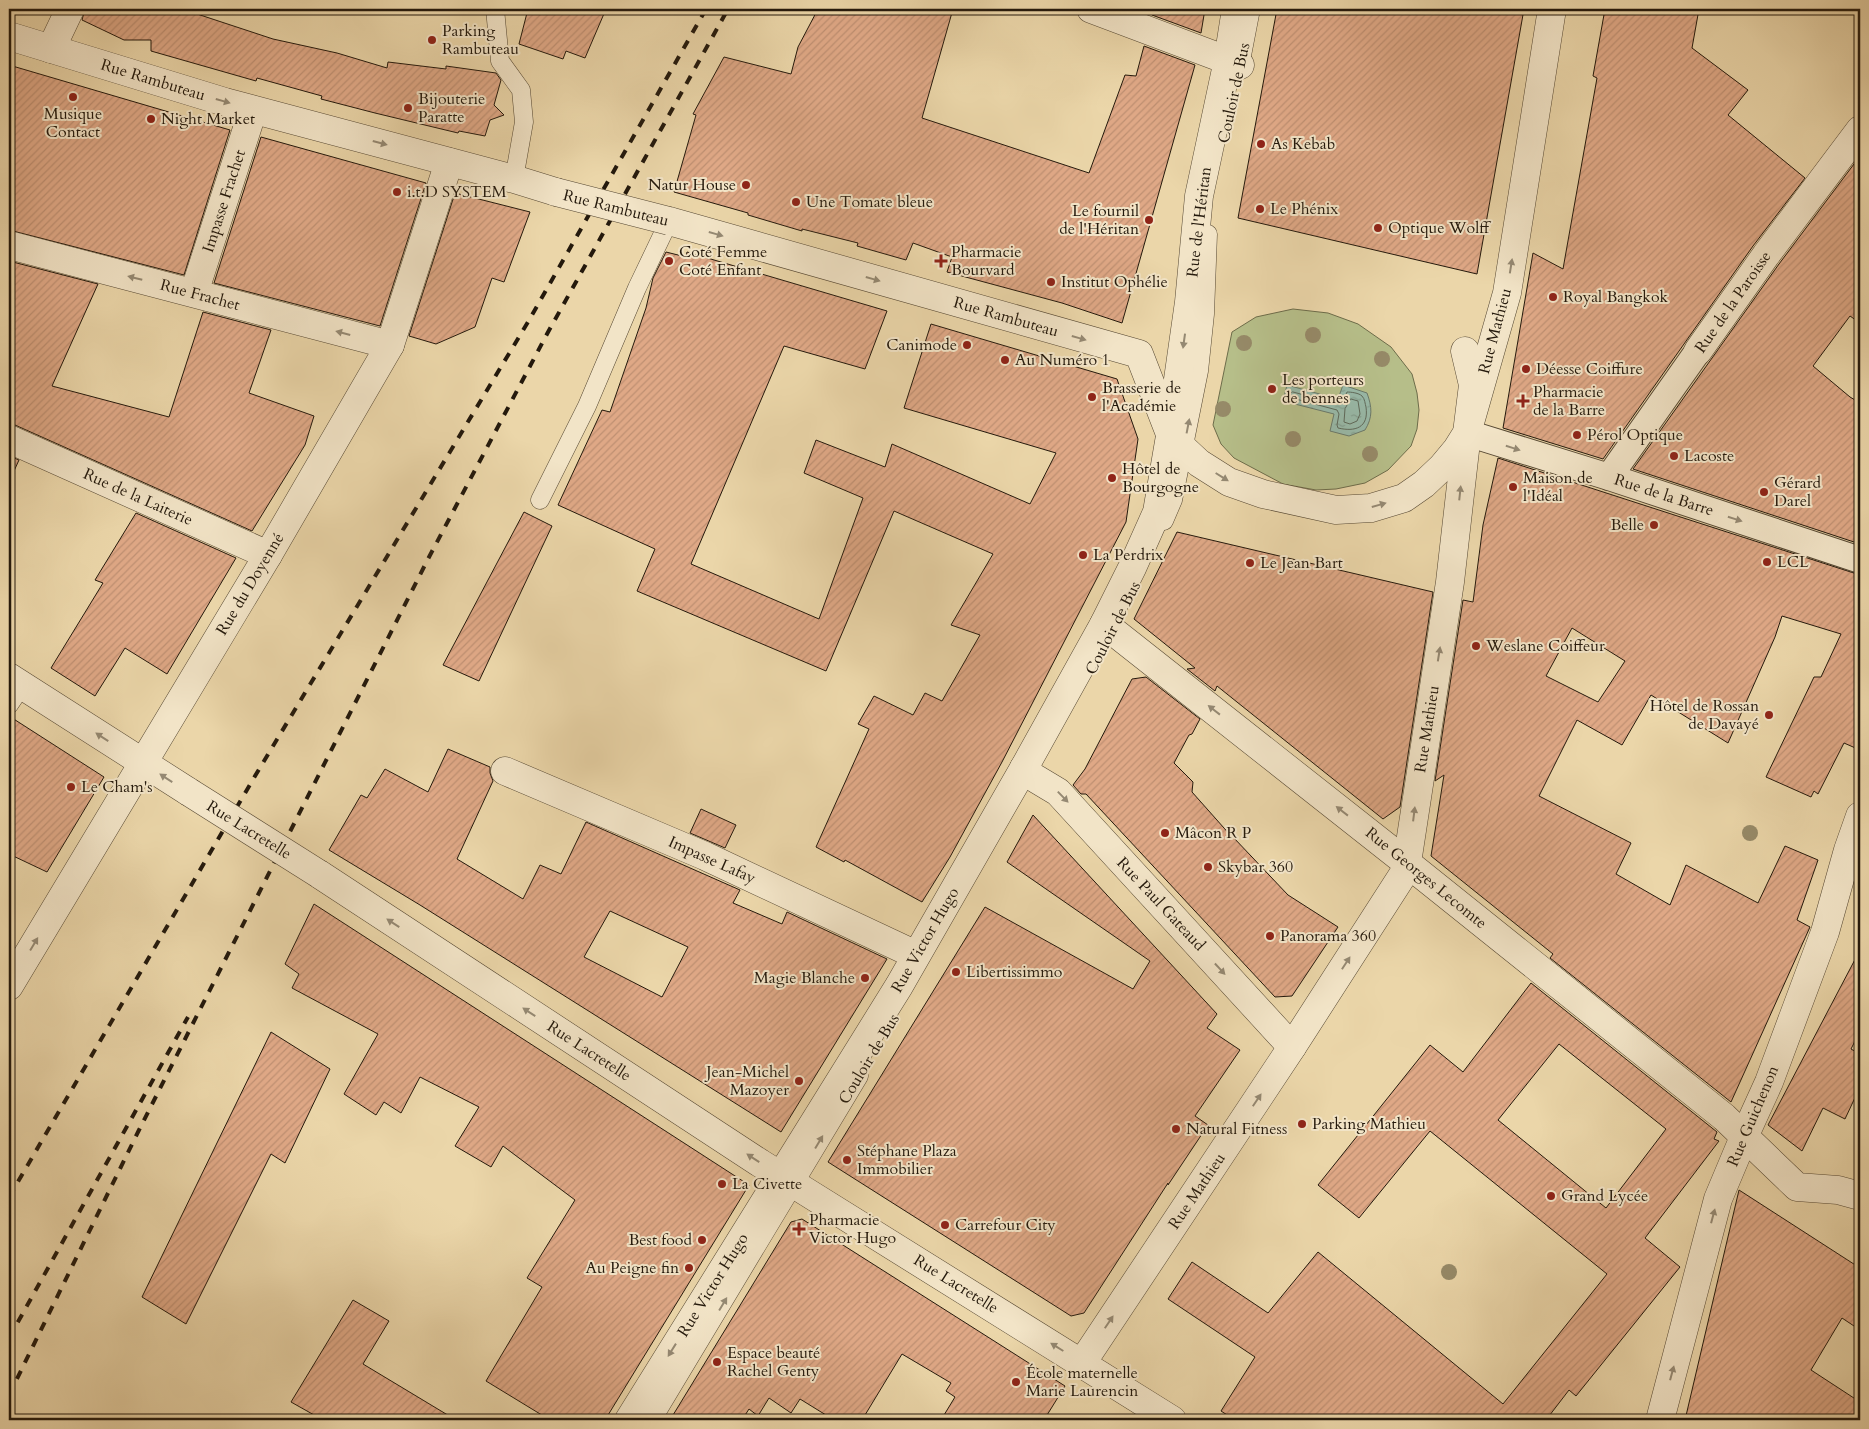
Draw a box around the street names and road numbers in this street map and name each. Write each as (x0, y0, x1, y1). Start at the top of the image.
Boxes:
street label: Couloir de Bus (1213, 41, 1255, 145)
street label: Rue Rambuteau (98, 54, 208, 106)
street label: Impasse Frachet (197, 147, 251, 255)
street label: Rue de l'Héritan (1181, 165, 1217, 279)
street label: Rue Rambuteau (561, 184, 671, 232)
street label: Rue de la Paroisse (1690, 246, 1776, 358)
street label: Rue Frachet (158, 274, 242, 316)
street label: Rue Mathieu (1473, 286, 1517, 376)
street label: Rue Rambuteau (951, 291, 1061, 343)
street label: Rue de la Laiterie (80, 463, 196, 531)
street label: Rue de la Barre (1611, 469, 1717, 521)
street label: Rue du Doyenné (211, 529, 289, 639)
street label: Couloir de Bus (1080, 578, 1146, 678)
street label: Rue Mathieu (1409, 684, 1445, 774)
street label: Rue Lacretelle (202, 795, 296, 865)
street label: Rue Georges Lecomte (1361, 822, 1491, 934)
street label: Impasse Lafay (665, 831, 760, 889)
street label: Rue Paul Gateaud (1112, 852, 1211, 956)
street label: Rue Victor Hugo (886, 883, 964, 997)
street label: Couloir de Bus (833, 1010, 905, 1108)
street label: Rue Lacretelle (543, 1016, 635, 1086)
street label: Rue Guichenon (1722, 1062, 1784, 1170)
street label: Rue Mathieu (1163, 1148, 1231, 1234)
street label: Rue Victor Hugo (672, 1229, 754, 1341)
street label: Rue Lacretelle (909, 1249, 1003, 1319)

